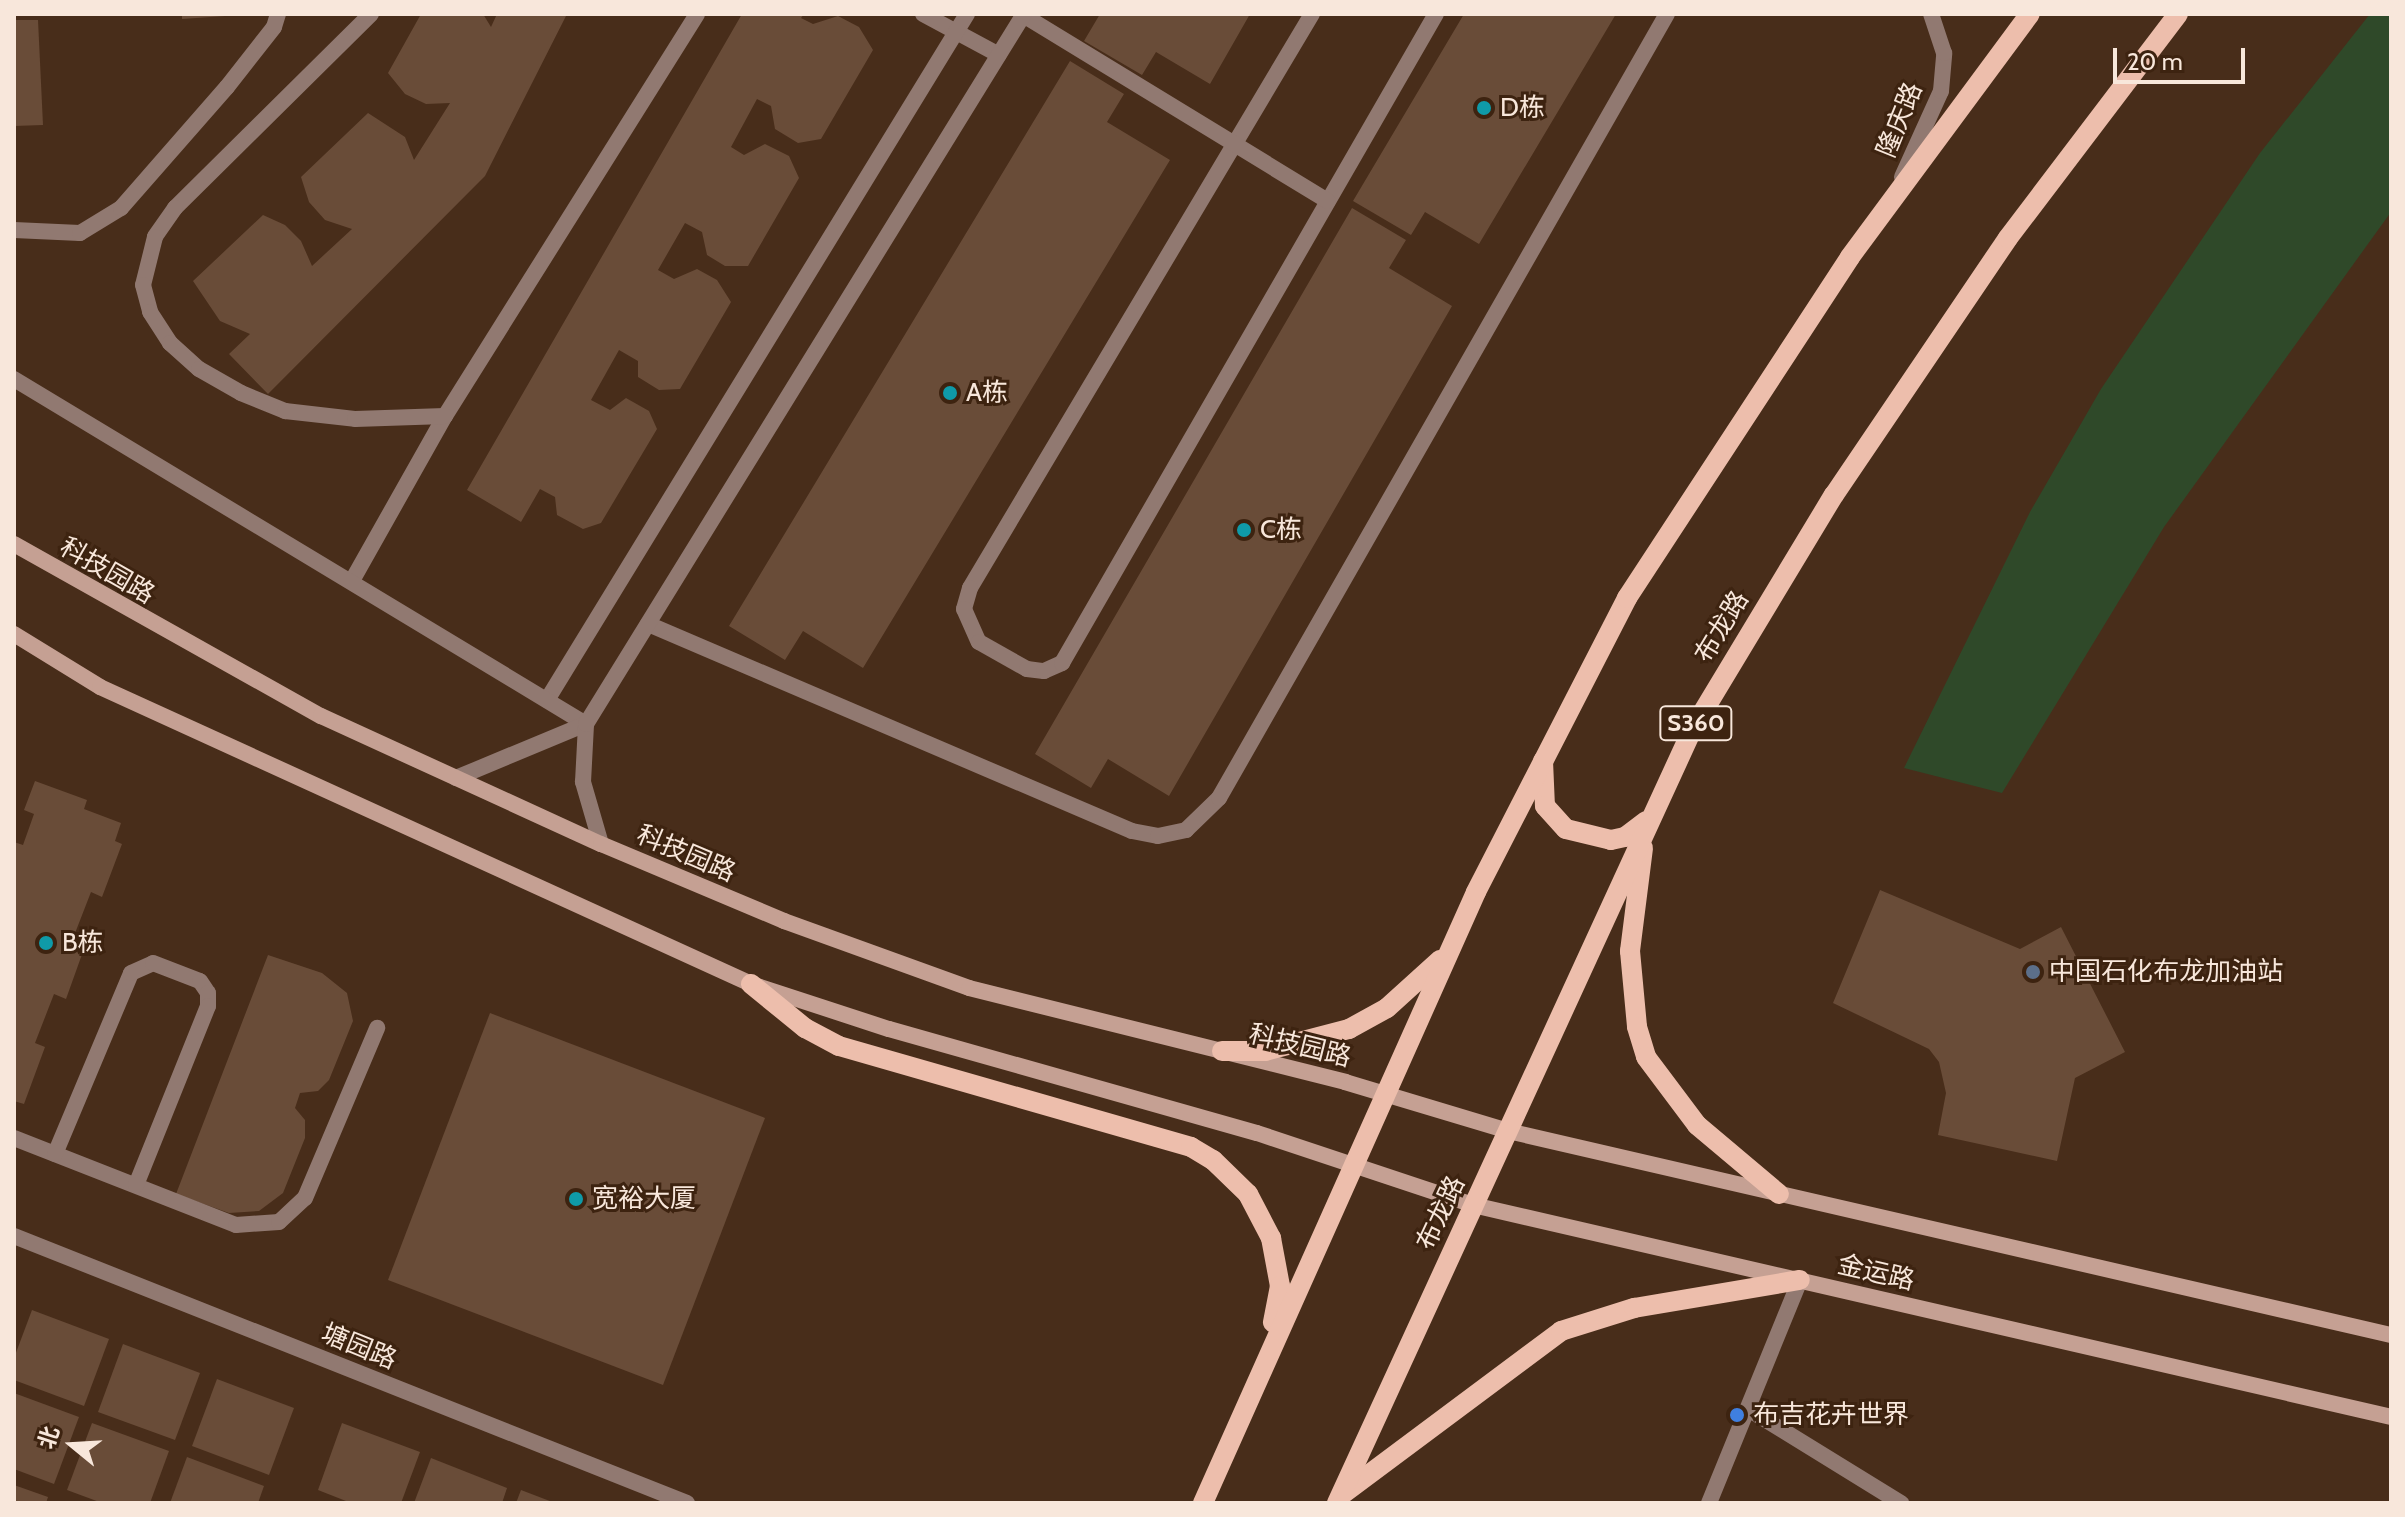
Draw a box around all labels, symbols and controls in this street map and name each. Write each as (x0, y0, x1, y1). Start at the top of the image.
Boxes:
scale bar (2117, 32, 2249, 82)
text: 20 m (2127, 47, 2183, 76)
street label: 隆庆路 (1871, 78, 1929, 162)
place label: D栋 (1500, 92, 1545, 124)
marker: D栋 (1475, 99, 1493, 117)
place label: A栋 (966, 377, 1008, 409)
marker: A栋 (941, 384, 959, 402)
place label: C栋 (1260, 514, 1302, 546)
marker: C栋 (1235, 521, 1253, 539)
street label: 科技园路 (54, 531, 160, 611)
street label: 布龙路 (1689, 586, 1755, 668)
road number: S360 (1658, 703, 1734, 743)
street label: 科技园路 (632, 819, 740, 889)
place label: B栋 (62, 927, 104, 959)
marker: B栋 (37, 934, 55, 952)
place label: 中国石化布龙加油站 (2049, 956, 2283, 988)
marker: 中国石化布龙加油站 (2024, 963, 2042, 981)
street label: 科技园路 (1246, 1018, 1354, 1074)
street label: 布龙路 (1410, 1171, 1472, 1255)
place label: 宽裕大厦 (592, 1183, 696, 1215)
marker: 宽裕大厦 (567, 1190, 585, 1208)
street label: 金运路 (1834, 1249, 1918, 1297)
street label: 塘园路 (317, 1318, 401, 1376)
place label: 布吉花卉世界 (1753, 1399, 1909, 1431)
north arrow (32, 1405, 112, 1485)
marker: 布吉花卉世界 (1728, 1406, 1746, 1424)
text: 北 (32, 1423, 65, 1452)

